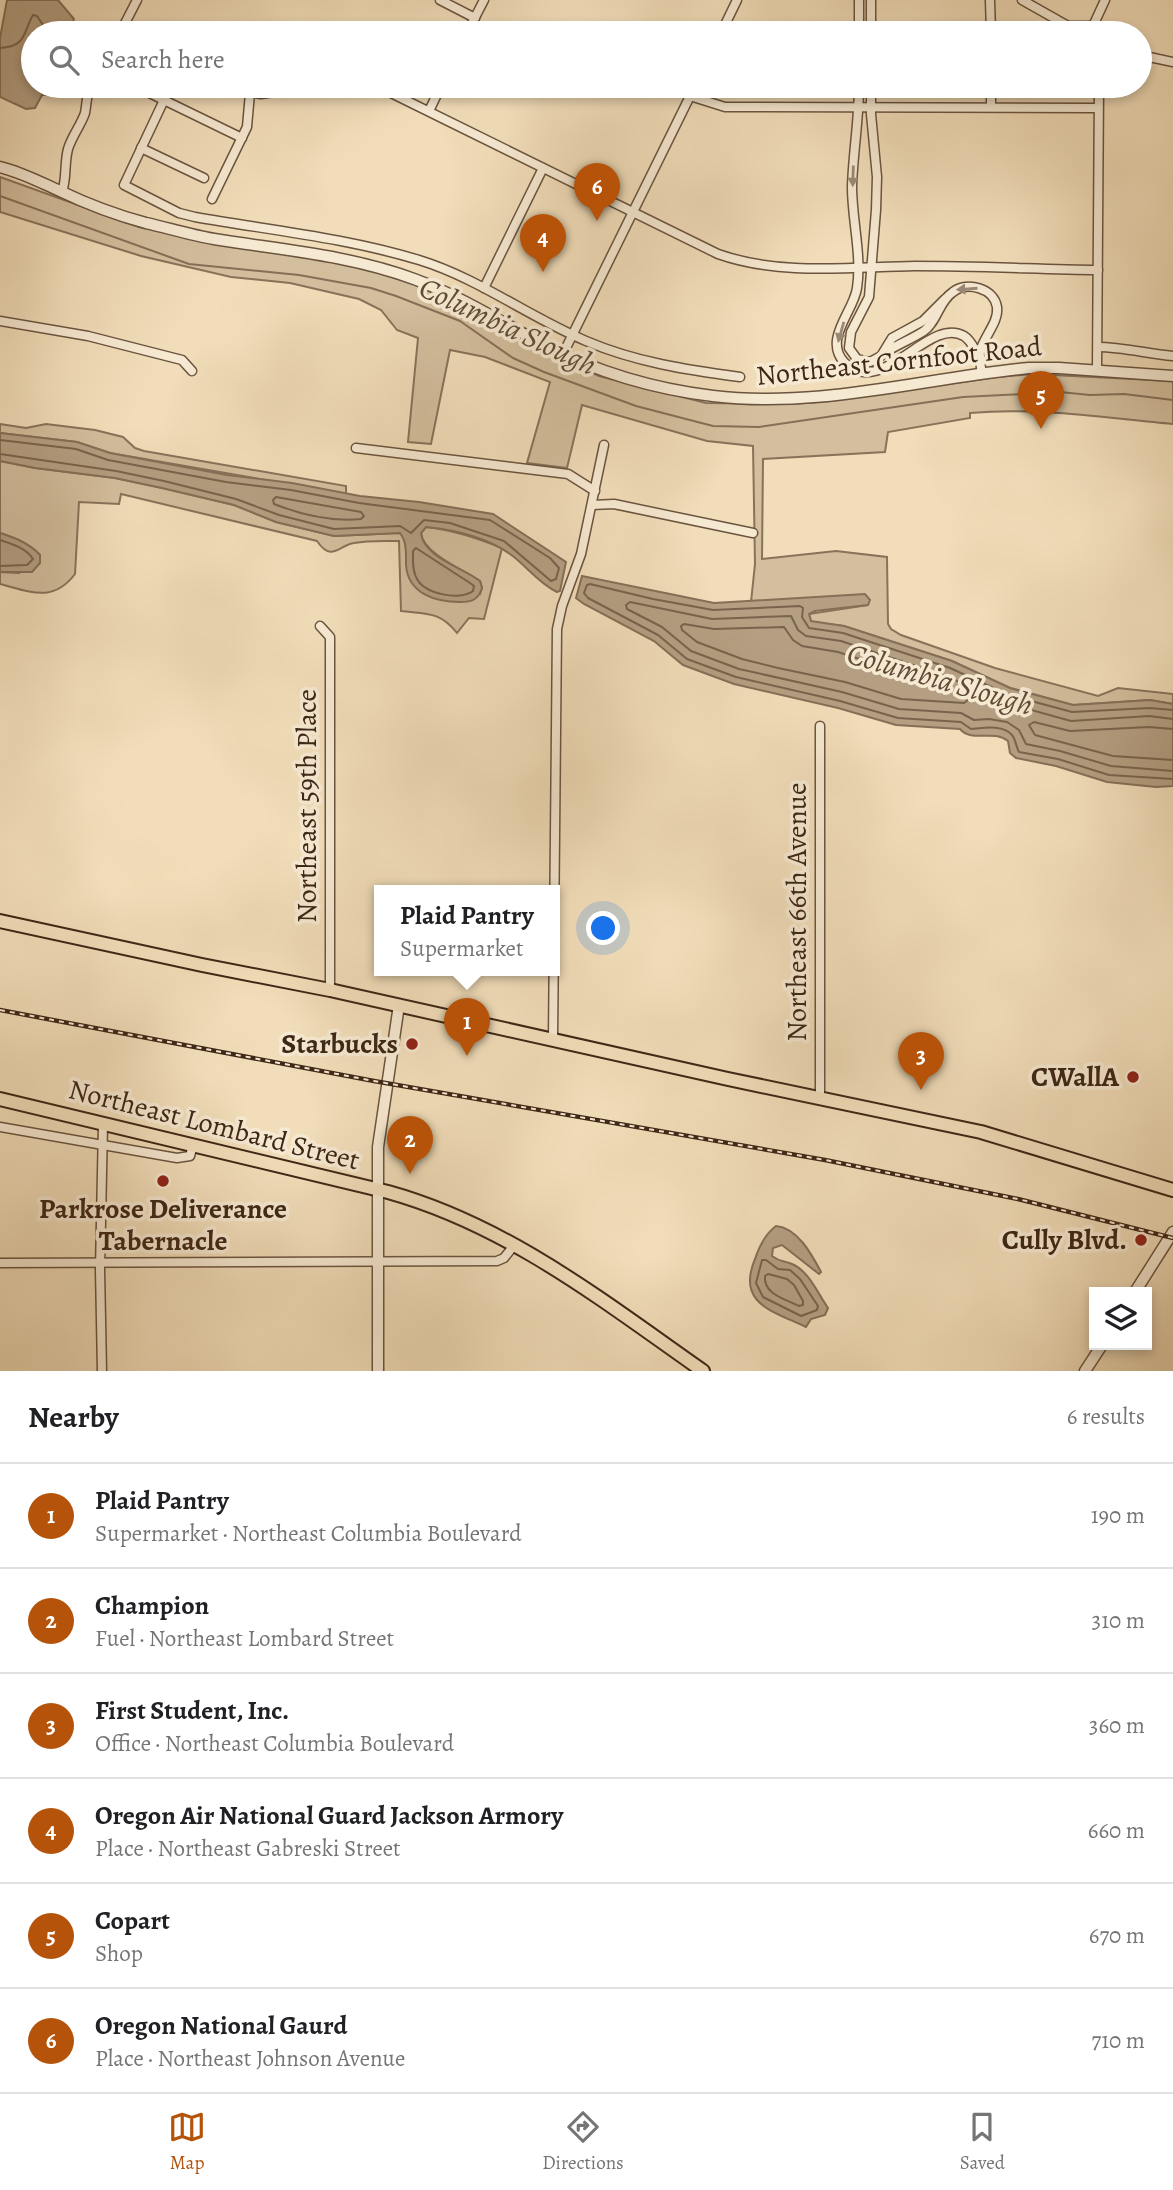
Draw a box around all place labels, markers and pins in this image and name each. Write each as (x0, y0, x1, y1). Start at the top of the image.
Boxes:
pin: 6 (574, 163, 620, 221)
pin: 4 (520, 214, 566, 272)
pin: 5 (1018, 371, 1064, 429)
pin: 1 (444, 998, 490, 1056)
place label: Starbucks (281, 1025, 398, 1063)
pin: 3 (898, 1032, 944, 1090)
marker: Starbucks (404, 1036, 420, 1052)
place label: CWallA (1031, 1058, 1119, 1096)
marker: CWallA (1125, 1069, 1141, 1085)
pin: 2 (387, 1116, 433, 1174)
marker: Parkrose Deliverance Tabernacle (155, 1173, 171, 1189)
place label: Parkrose Deliverance Tabernacle (39, 1190, 287, 1260)
place label: Cully Blvd. (1002, 1221, 1127, 1259)
marker: Cully Blvd. (1133, 1232, 1149, 1248)

